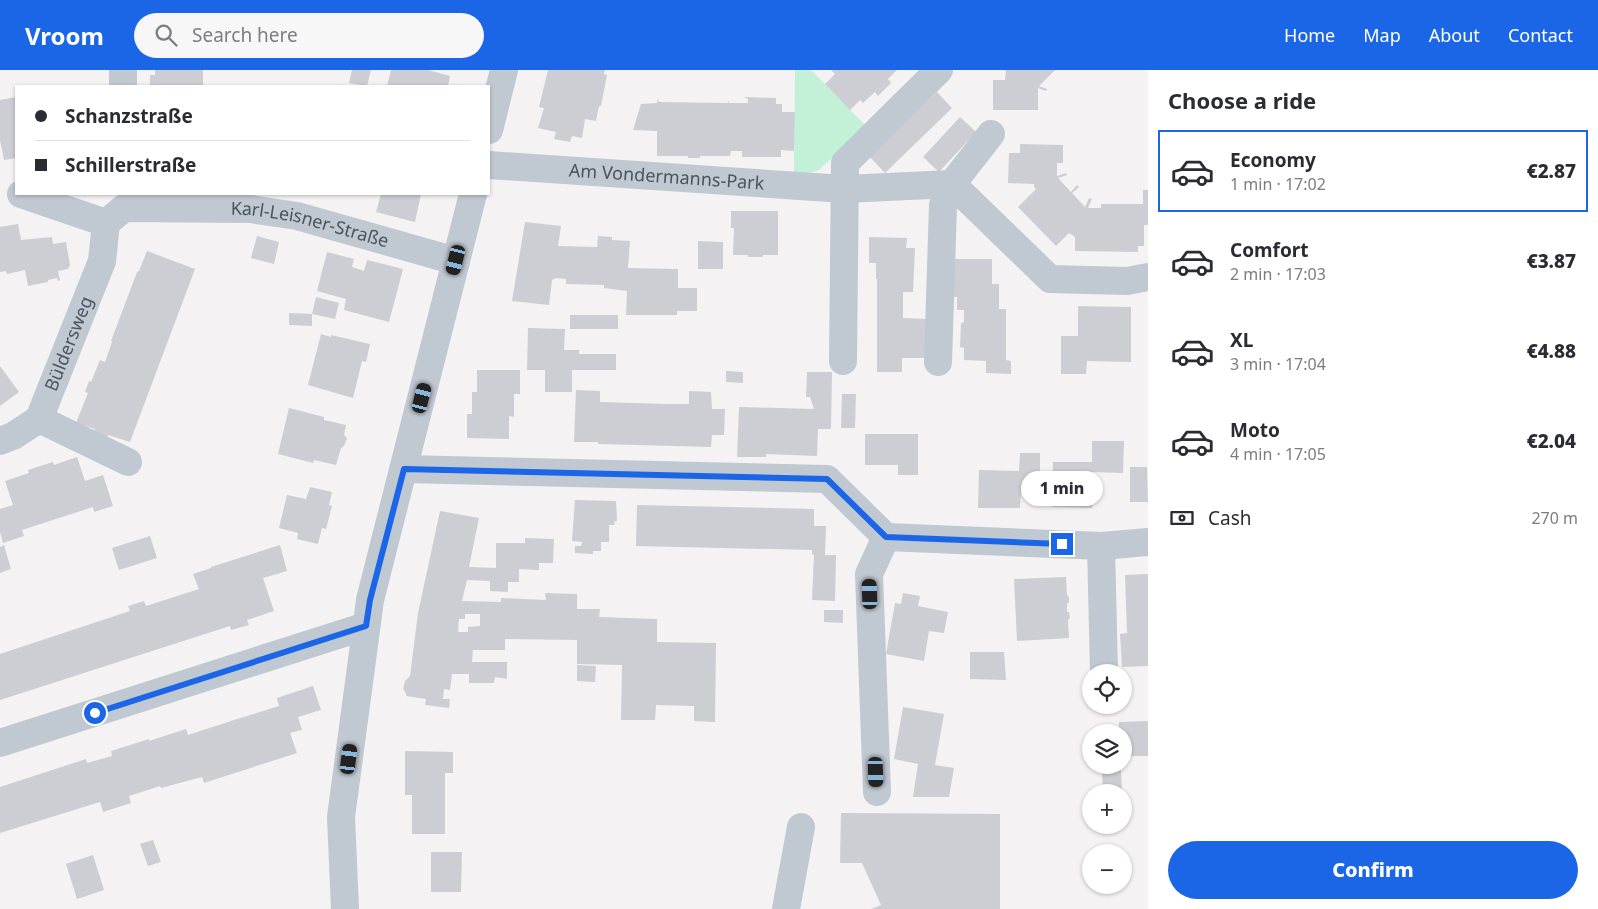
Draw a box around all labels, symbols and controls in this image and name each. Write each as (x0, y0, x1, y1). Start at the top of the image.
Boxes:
search box (134, 13, 484, 58)
text: Vroom (25, 19, 104, 52)
icon: search (152, 21, 180, 49)
text: Search here (192, 22, 298, 48)
text: Home (1284, 23, 1335, 47)
text: Map (1363, 23, 1401, 47)
text: About (1429, 23, 1480, 47)
text: Contact (1508, 23, 1573, 47)
text: Choose a ride (1168, 85, 1316, 115)
text: Schanzstraße (65, 103, 193, 129)
text: Economy (1230, 147, 1316, 173)
icon: car (1170, 149, 1215, 194)
text: Schillerstraße (65, 152, 196, 178)
street label: Am Vondermanns-Park (568, 157, 766, 195)
text: €2.87 (1527, 158, 1576, 184)
text: 1 min · 17:02 (1230, 173, 1326, 195)
street label: Karl-Leisner-Straße (231, 196, 392, 252)
text: Comfort (1230, 237, 1309, 263)
icon: car (1170, 239, 1215, 284)
car (445, 244, 466, 276)
text: €3.87 (1527, 248, 1576, 274)
text: 2 min · 17:03 (1230, 263, 1326, 285)
street label: Büldersweg (38, 292, 98, 394)
text: XL (1230, 327, 1253, 353)
icon: car (1170, 329, 1215, 374)
text: €4.88 (1527, 338, 1576, 364)
text: 3 min · 17:04 (1230, 353, 1326, 375)
car (411, 382, 432, 414)
text: Moto (1230, 417, 1280, 443)
icon: car (1170, 419, 1215, 464)
text: €2.04 (1527, 428, 1576, 454)
text: 4 min · 17:05 (1230, 443, 1326, 465)
callout: 1 min (1021, 472, 1103, 506)
text: 1 min (1040, 477, 1084, 499)
icon: cash (1168, 504, 1196, 532)
text: Cash (1208, 505, 1252, 531)
text: 270 m (1531, 507, 1578, 529)
route end (1051, 533, 1073, 555)
car (861, 579, 878, 609)
map controls (1082, 664, 1132, 894)
button: locate (1082, 664, 1132, 714)
route start (84, 702, 106, 724)
button: layers (1082, 724, 1132, 774)
car (339, 743, 358, 775)
car (867, 757, 884, 787)
button: + (1082, 784, 1132, 834)
button: Confirm (1168, 841, 1578, 899)
button: − (1082, 844, 1132, 894)

